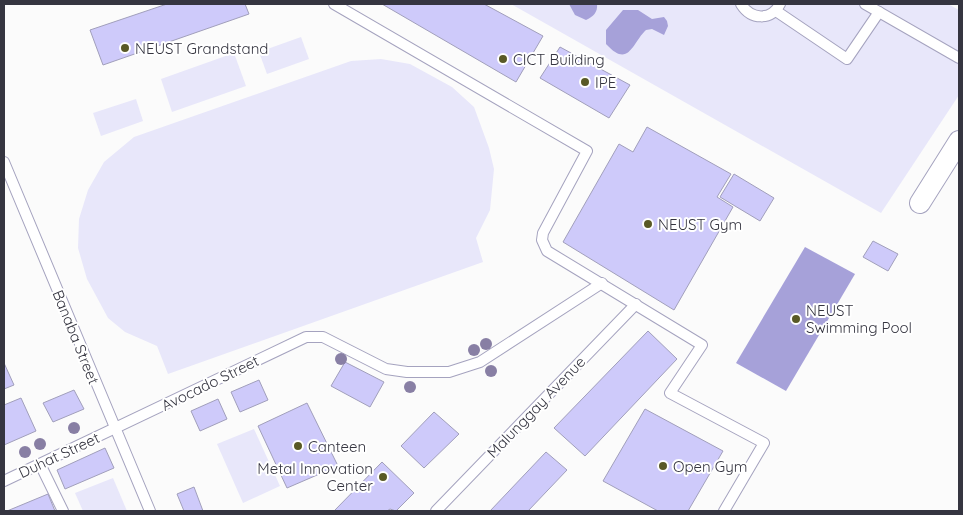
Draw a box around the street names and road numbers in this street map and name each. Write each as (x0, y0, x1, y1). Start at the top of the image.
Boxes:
street label: Banaba Street (48, 287, 104, 387)
street label: Avocado Street (158, 351, 262, 415)
street label: Malunggay Avenue (483, 352, 589, 462)
street label: Duhat Street (16, 428, 102, 482)

